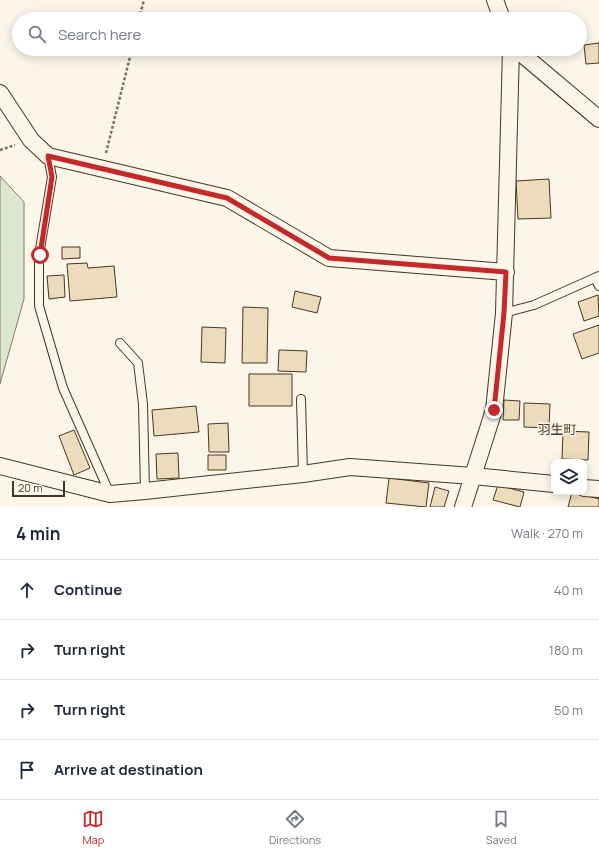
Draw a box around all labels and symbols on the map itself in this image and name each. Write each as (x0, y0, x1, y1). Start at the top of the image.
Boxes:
route start (31, 246, 49, 264)
route end (485, 401, 503, 419)
district label: 羽生町 (537, 420, 577, 438)
scale bar (12, 479, 65, 498)

